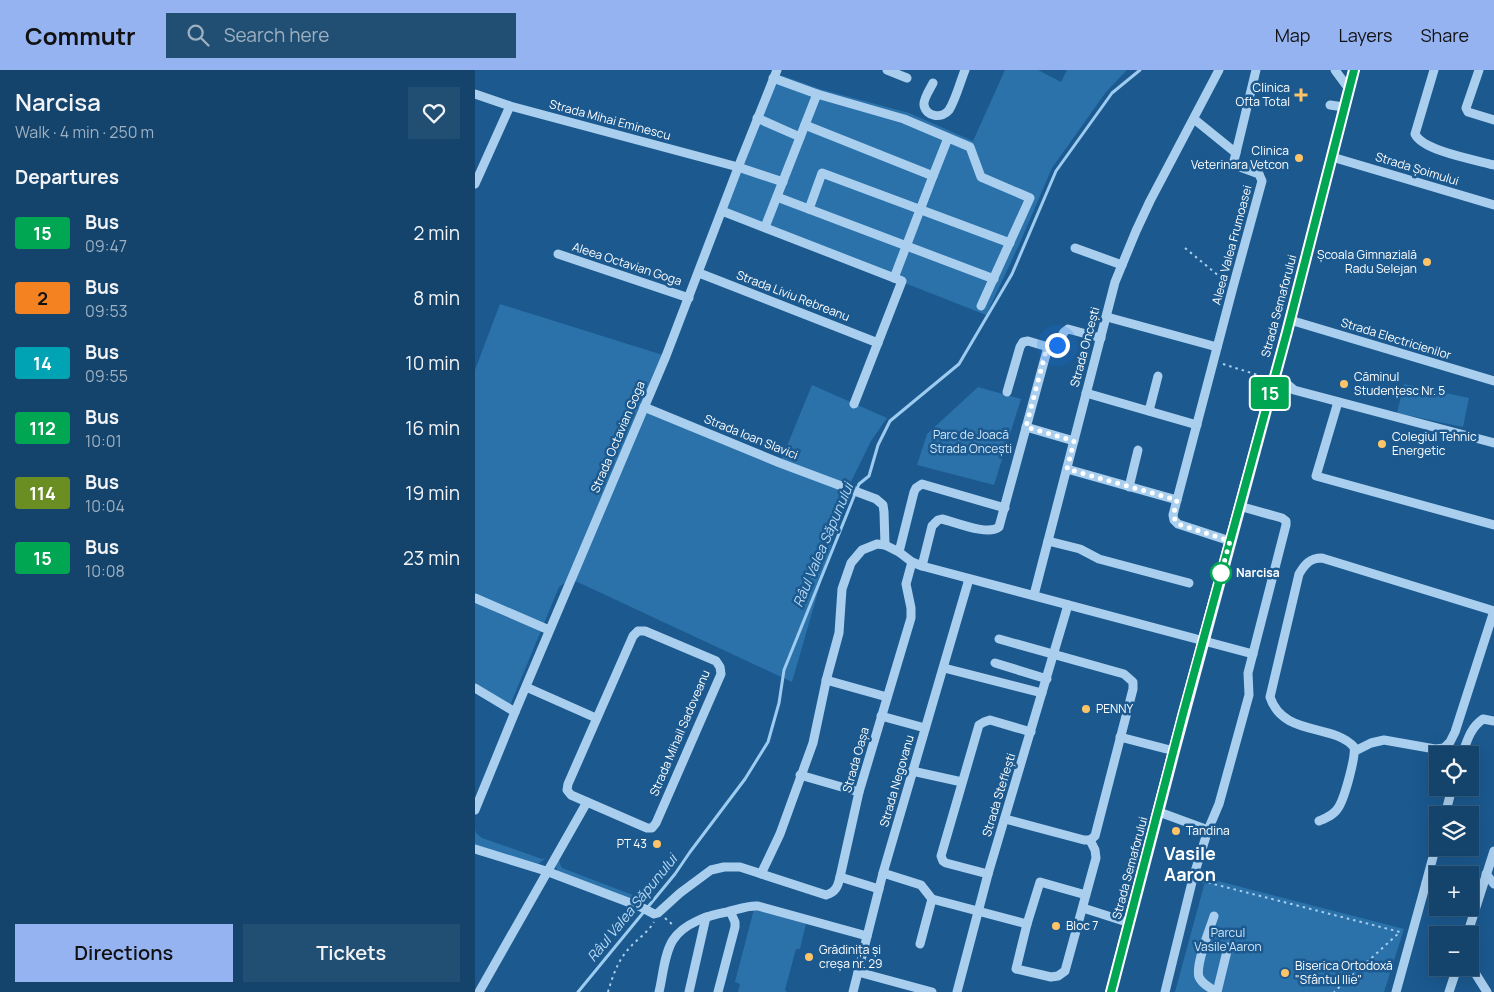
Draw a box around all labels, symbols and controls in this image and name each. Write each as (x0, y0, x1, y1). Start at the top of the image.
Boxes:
search box (166, 13, 516, 58)
text: Commutr (25, 19, 136, 52)
icon: search (184, 21, 212, 49)
text: Search here (224, 22, 329, 48)
text: Map (1275, 23, 1310, 47)
text: Layers (1338, 23, 1392, 47)
text: Share (1420, 23, 1469, 47)
place label: Clinica Ofta Total (1236, 79, 1290, 110)
text: Narcisa (15, 85, 101, 118)
button: heart (408, 87, 460, 139)
marker: Clinica Ofta Total (1294, 88, 1308, 102)
street label: Strada Mihai Eminescu (548, 95, 673, 144)
text: Walk · 4 min · 250 m (15, 121, 154, 143)
place label: Clinica Veterinara Vetcon (1191, 142, 1289, 173)
street label: Strada Șoimului (1373, 148, 1461, 189)
marker: Clinica Veterinara Vetcon (1293, 152, 1305, 164)
text: Departures (15, 164, 119, 190)
street label: Aleea Valea Frumoasei (1207, 183, 1256, 306)
text: Bus (85, 209, 119, 235)
text: 2 min (414, 220, 460, 246)
text: 15 (33, 221, 52, 245)
text: 09:47 (85, 235, 127, 257)
street label: Aleea Octavian Goga (570, 238, 684, 289)
place label: Școala Gimnazială Radu Selejan (1317, 246, 1417, 277)
street label: Strada Semaforului (1257, 253, 1300, 359)
marker: Școala Gimnazială Radu Selejan (1421, 256, 1433, 268)
street label: Strada Liviu Rebreanu (734, 266, 852, 325)
text: Bus (85, 274, 119, 300)
text: 8 min (413, 285, 460, 311)
text: 2 (37, 286, 48, 310)
text: 09:53 (85, 300, 128, 322)
street label: Strada Oncești (1066, 305, 1103, 389)
street label: Strada Electricienilor (1339, 314, 1454, 364)
your location (1045, 333, 1070, 358)
text: Bus (85, 339, 119, 365)
text: 10 min (405, 350, 460, 376)
text: 14 (33, 351, 52, 375)
text: 09:55 (85, 365, 128, 387)
place label: Căminul Studențesc Nr. 5 (1354, 368, 1445, 399)
line badge: 15 (1247, 377, 1293, 409)
street label: Strada Octavian Goga (586, 378, 649, 495)
marker: Căminul Studențesc Nr. 5 (1338, 378, 1350, 390)
text: 15 (1261, 381, 1279, 405)
text: Bus (85, 404, 119, 430)
street label: Strada Ioan Slavici (702, 410, 801, 463)
text: 16 min (405, 415, 460, 441)
text: 112 (29, 416, 56, 440)
park label: Parc de Joacă Strada Oncești (930, 426, 1012, 457)
place label: Colegiul Tehnic Energetic (1392, 428, 1477, 459)
text: 10:01 (85, 430, 122, 452)
marker: Colegiul Tehnic Energetic (1376, 438, 1388, 450)
text: Bus (85, 469, 119, 495)
water label: Râul Valea Săpunului (788, 478, 858, 610)
text: 19 min (405, 480, 460, 506)
text: 114 (29, 481, 56, 505)
text: 10:04 (85, 495, 125, 517)
text: Bus (85, 534, 119, 560)
text: 23 min (403, 545, 460, 571)
text: 15 (33, 546, 52, 570)
text: 10:08 (85, 560, 125, 582)
marker: Narcisa (1210, 562, 1232, 584)
place label: Narcisa (1236, 564, 1280, 581)
street label: Strada Mihail Sadoveanu (645, 667, 714, 799)
place label: PENNY (1096, 700, 1134, 717)
marker: PENNY (1080, 703, 1092, 715)
street label: Strada Oașa (838, 725, 873, 795)
street label: Strada Negovanu (875, 733, 918, 829)
map controls (1429, 746, 1479, 976)
button: locate (1429, 746, 1479, 796)
street label: Strada Steflești (978, 751, 1019, 839)
button: layers (1429, 806, 1479, 856)
street label: Strada Semaforului (1108, 815, 1151, 921)
place label: Tandina (1186, 822, 1230, 839)
marker: Tandina (1170, 825, 1182, 837)
place label: PT 43 (617, 835, 647, 852)
marker: PT 43 (651, 838, 663, 850)
district label: Vasile Aaron (1164, 841, 1216, 886)
water label: Râul Valea Săpunului (582, 849, 682, 965)
button: + (1429, 866, 1479, 916)
place label: Bloc 7 (1066, 917, 1098, 934)
marker: Bloc 7 (1050, 920, 1062, 932)
button: Directions (15, 924, 233, 982)
button: Tickets (243, 924, 460, 982)
park label: Parcul Vasile Aaron (1194, 924, 1262, 955)
button: − (1429, 926, 1479, 976)
place label: Grădinița și creșa nr. 29 (819, 941, 882, 972)
marker: Grădinița și creșa nr. 29 (803, 951, 815, 963)
place label: Biserica Ortodoxă "Sfântul Ilie" (1295, 957, 1393, 988)
marker: Biserica Ortodoxă "Sfântul Ilie" (1279, 967, 1291, 979)

